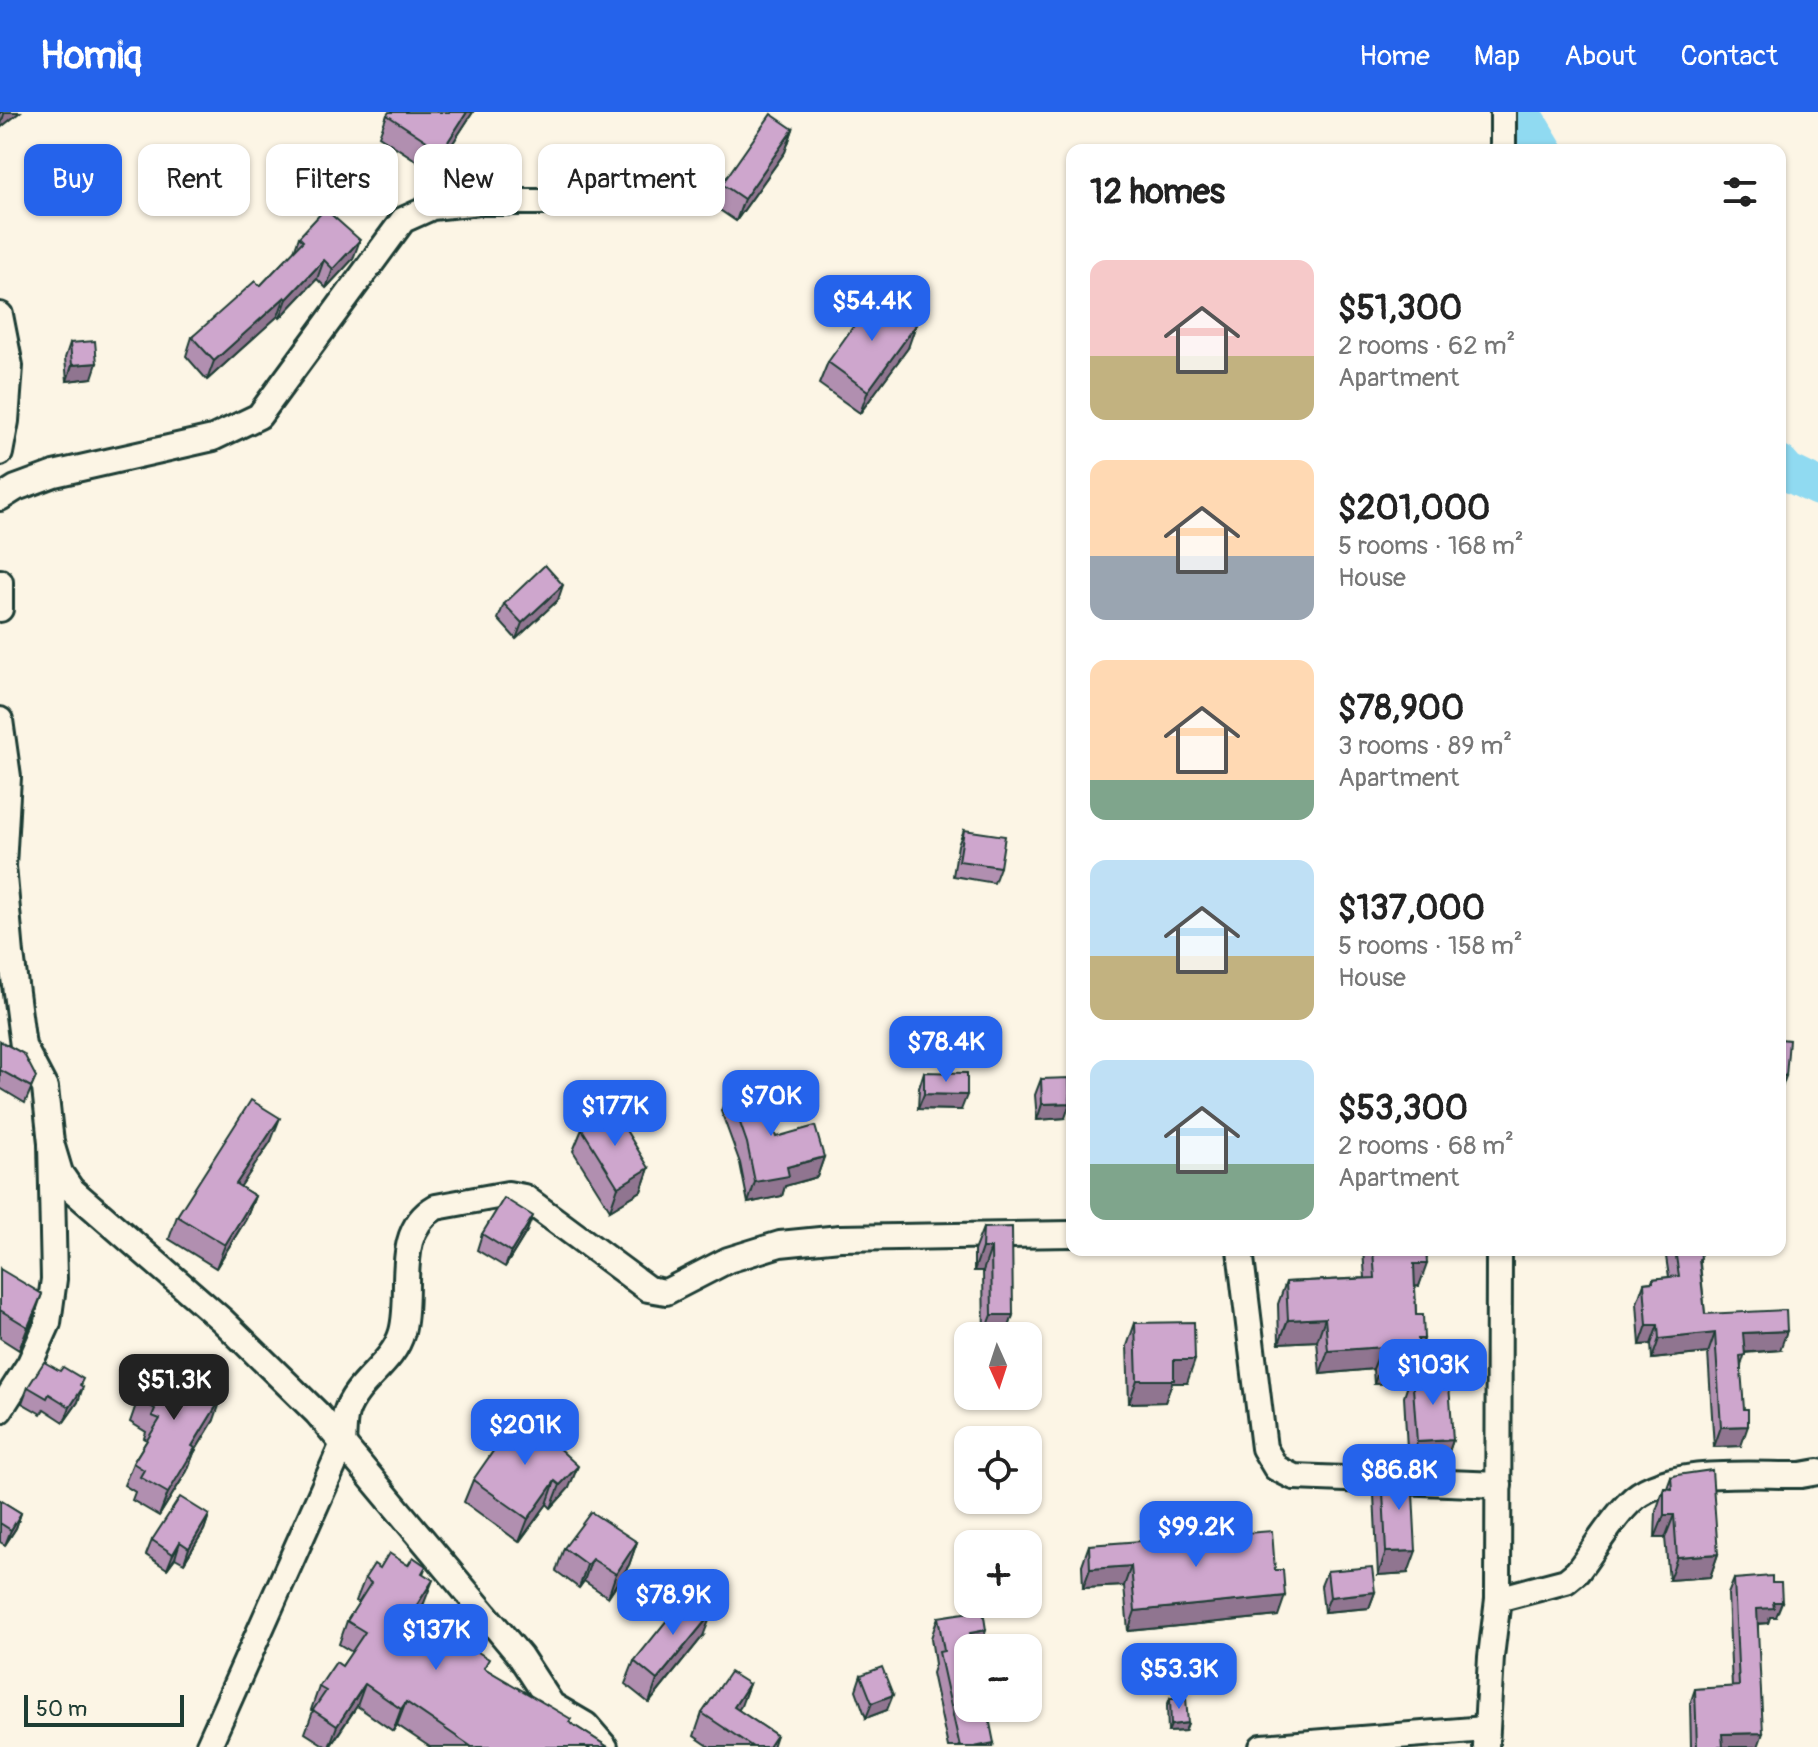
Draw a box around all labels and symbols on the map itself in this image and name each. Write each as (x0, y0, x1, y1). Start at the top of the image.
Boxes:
pin: $54.4K (807, 275, 937, 343)
pin: $78.4K (881, 1016, 1011, 1084)
pin: $70K (724, 1070, 818, 1138)
pin: $177K (559, 1080, 671, 1148)
north arrow (954, 1322, 1042, 1410)
pin: $103K (1377, 1339, 1489, 1407)
pin: $51.3K (109, 1354, 239, 1422)
pin: $201K (469, 1399, 581, 1467)
pin: $86.8K (1334, 1444, 1464, 1512)
pin: $99.2K (1131, 1501, 1261, 1569)
pin: $78.9K (608, 1569, 738, 1637)
pin: $137K (380, 1604, 492, 1672)
pin: $53.3K (1114, 1643, 1244, 1711)
scale bar (24, 1691, 184, 1727)

